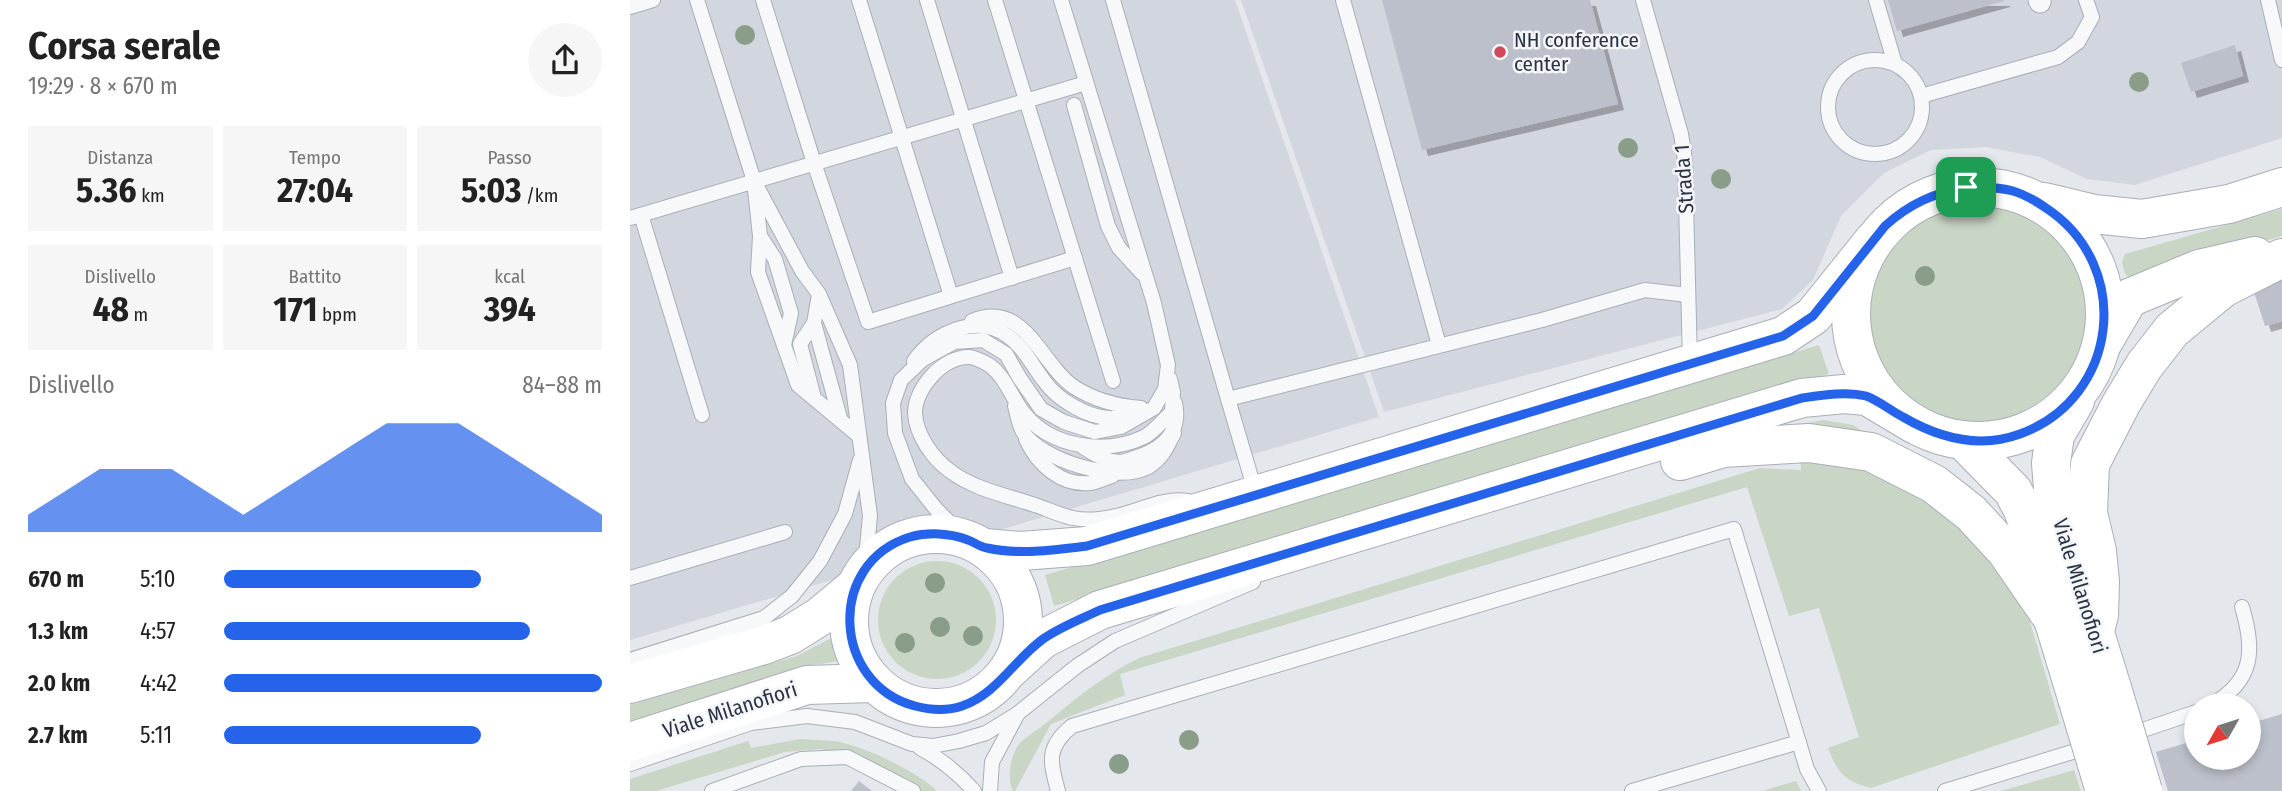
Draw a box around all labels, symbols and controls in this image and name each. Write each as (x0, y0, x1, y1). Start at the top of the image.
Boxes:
text: Corsa serale (28, 23, 221, 69)
button: share (528, 23, 602, 97)
place label: NH conference center (1514, 27, 1639, 77)
marker: NH conference center (1492, 44, 1508, 60)
text: 19:29 · 8 × 670 m (28, 72, 178, 100)
street label: Strada 1 (1669, 144, 1699, 214)
text: Distanza (87, 146, 153, 169)
text: Tempo (289, 146, 341, 169)
text: Passo (488, 146, 532, 169)
pin (1936, 157, 1996, 217)
icon: arrive (1947, 168, 1985, 206)
text: 5.36 (76, 169, 137, 211)
text: 27:04 (277, 169, 353, 211)
text: 5:03 (461, 169, 522, 211)
text: km (137, 184, 165, 207)
text: /km (522, 184, 558, 207)
text: Dislivello (85, 265, 156, 288)
text: Battito (289, 265, 341, 288)
text: kcal (494, 265, 525, 288)
text: 48 (93, 288, 129, 330)
text: 171 (273, 288, 318, 330)
text: 394 (484, 288, 536, 330)
text: m (129, 303, 148, 326)
text: bpm (318, 303, 357, 326)
text: Dislivello (28, 371, 114, 399)
text: 84–88 m (522, 371, 602, 399)
street label: Viale Milanofiori (2047, 515, 2113, 657)
text: 670 m (28, 565, 84, 593)
text: 5:10 (140, 565, 175, 593)
text: 1.3 km (28, 617, 88, 645)
text: 4:57 (140, 617, 176, 645)
text: 2.0 km (28, 669, 90, 697)
text: 4:42 (140, 669, 177, 697)
street label: Viale Milanofiori (660, 676, 800, 744)
north arrow (2184, 693, 2261, 770)
map controls (2184, 693, 2261, 770)
text: 2.7 km (28, 721, 88, 749)
text: 5:11 (140, 721, 172, 749)

